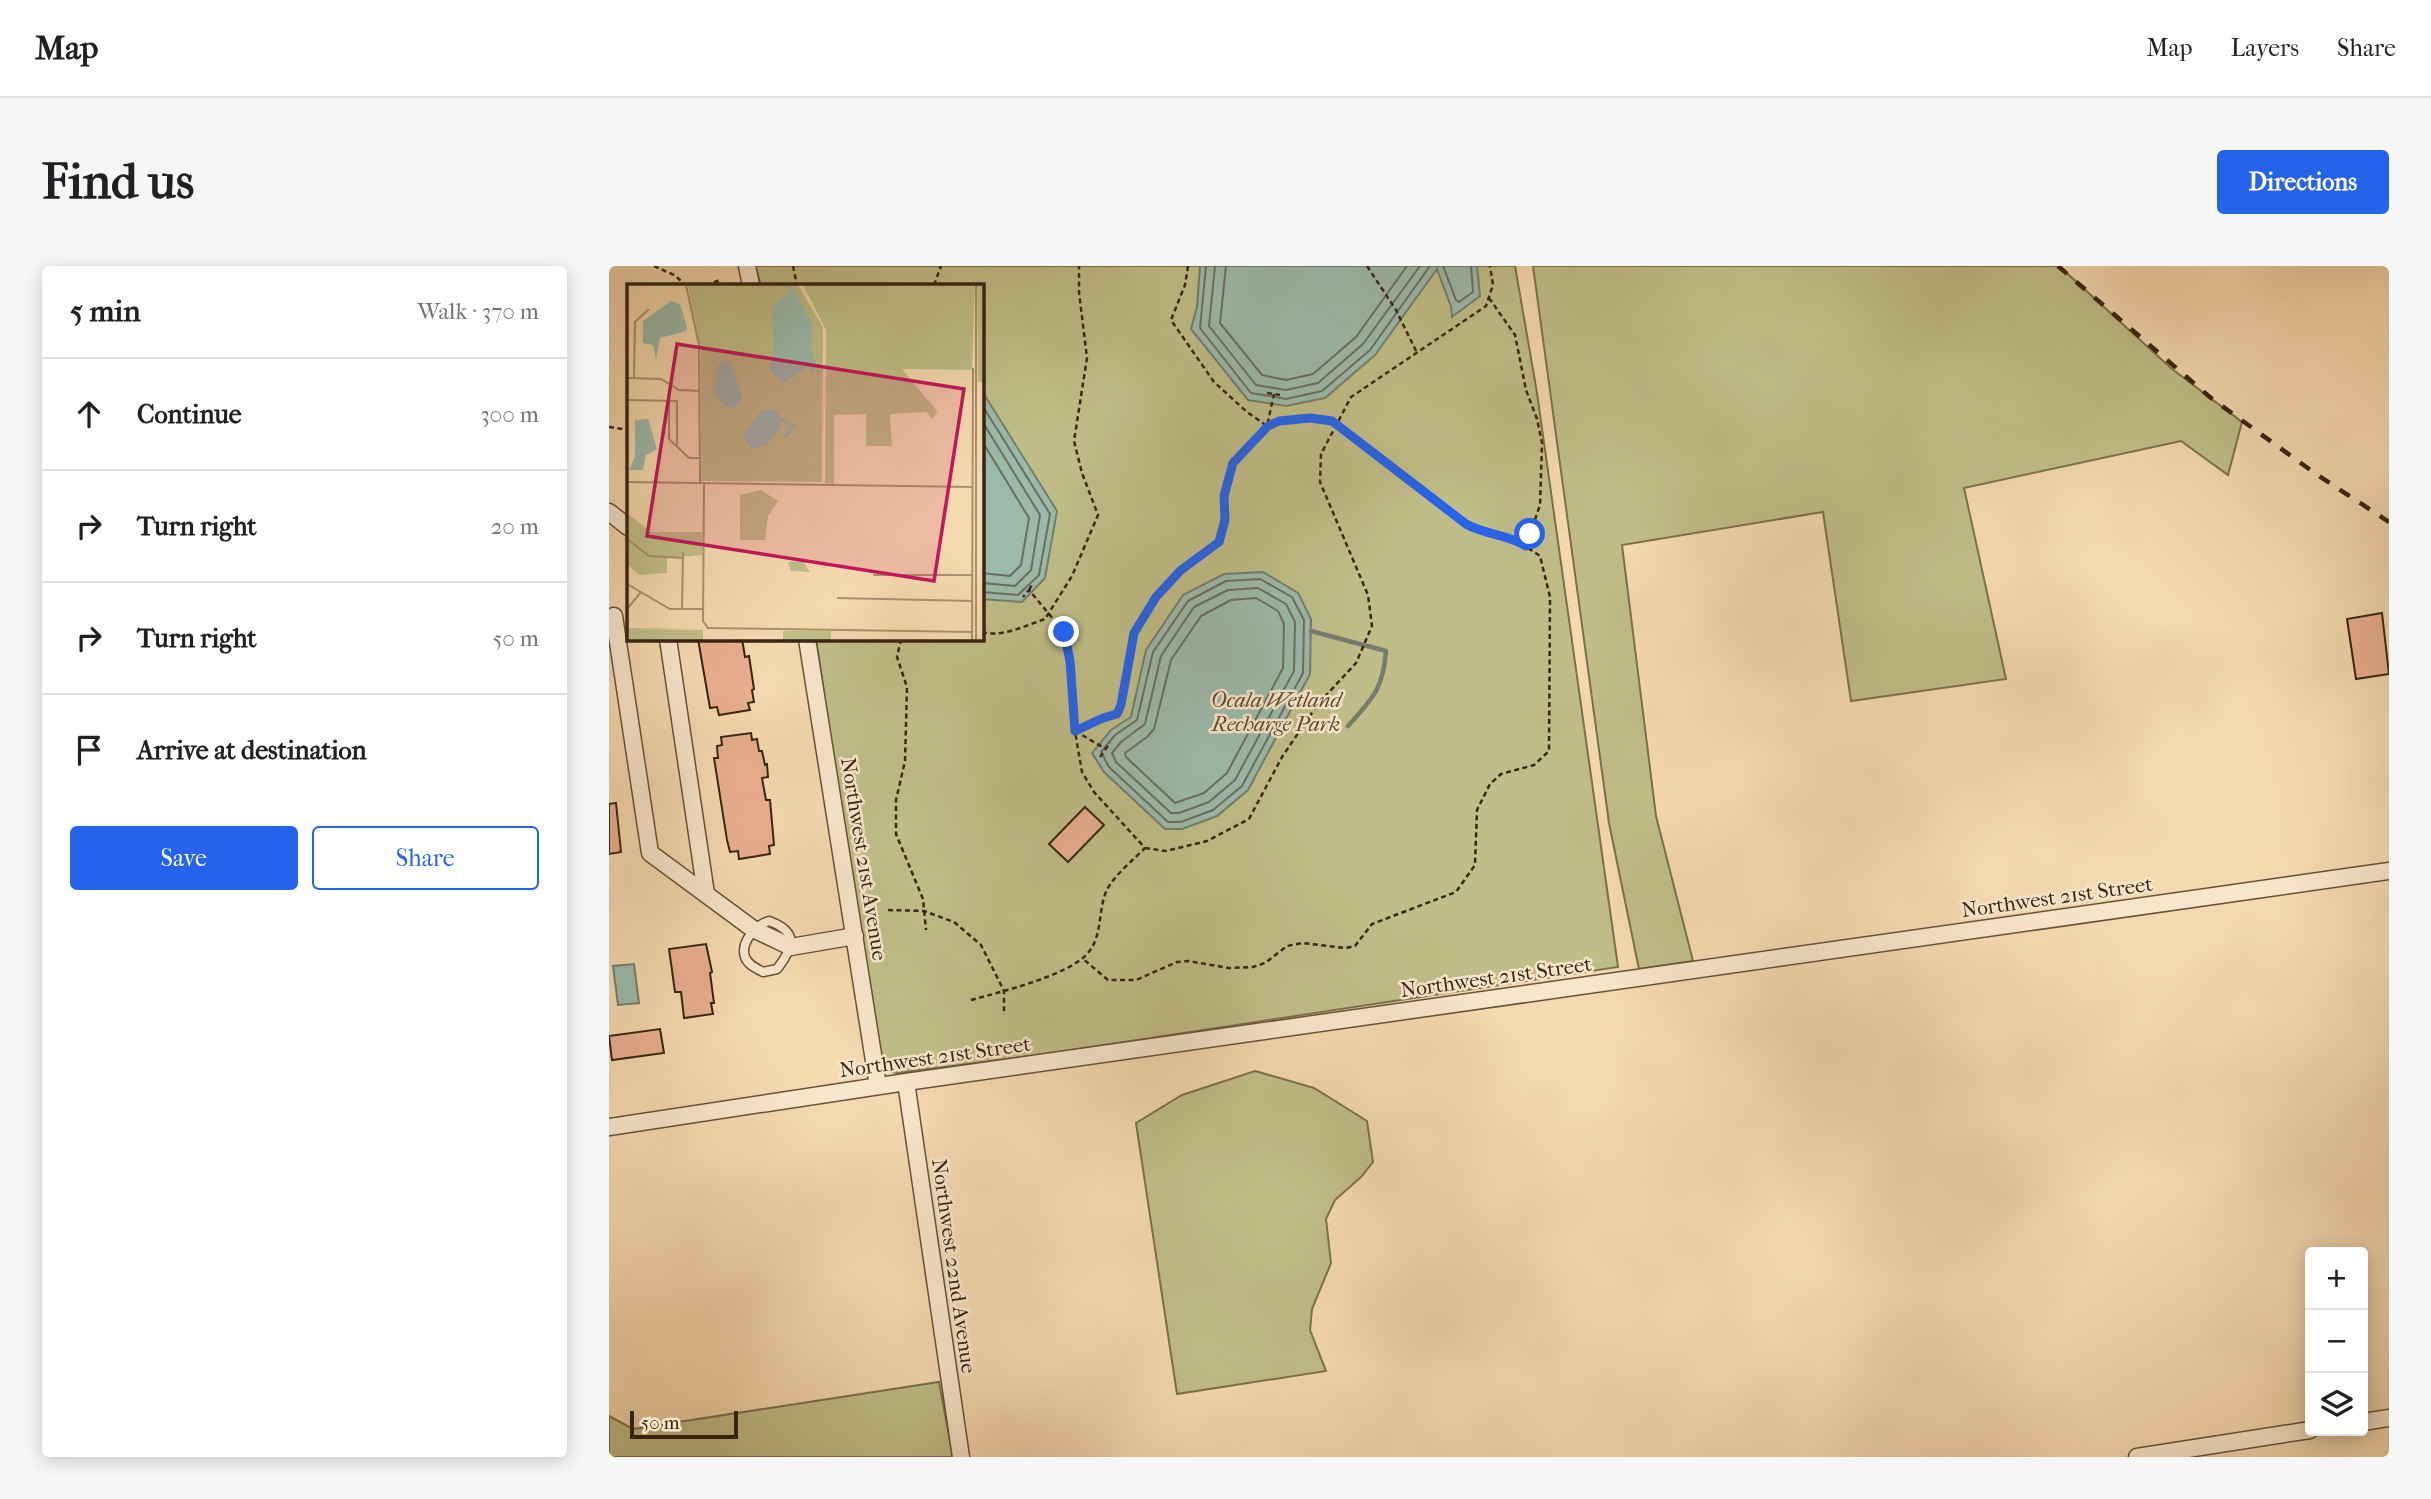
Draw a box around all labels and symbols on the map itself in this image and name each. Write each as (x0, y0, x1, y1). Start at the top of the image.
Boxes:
inset map (627, 284, 983, 640)
route start (1514, 518, 1545, 549)
route end (1048, 616, 1079, 647)
park label: Ocala Wetland Recharge Park (1210, 688, 1344, 736)
street label: Northwest 21st Avenue (836, 756, 892, 962)
street label: Northwest 21st Street (1960, 872, 2155, 922)
street label: Northwest 21st Street (1399, 952, 1594, 1002)
street label: Northwest 21st Street (838, 1032, 1033, 1082)
street label: Northwest 22nd Avenue (927, 1157, 981, 1375)
scale bar (630, 1408, 739, 1440)

